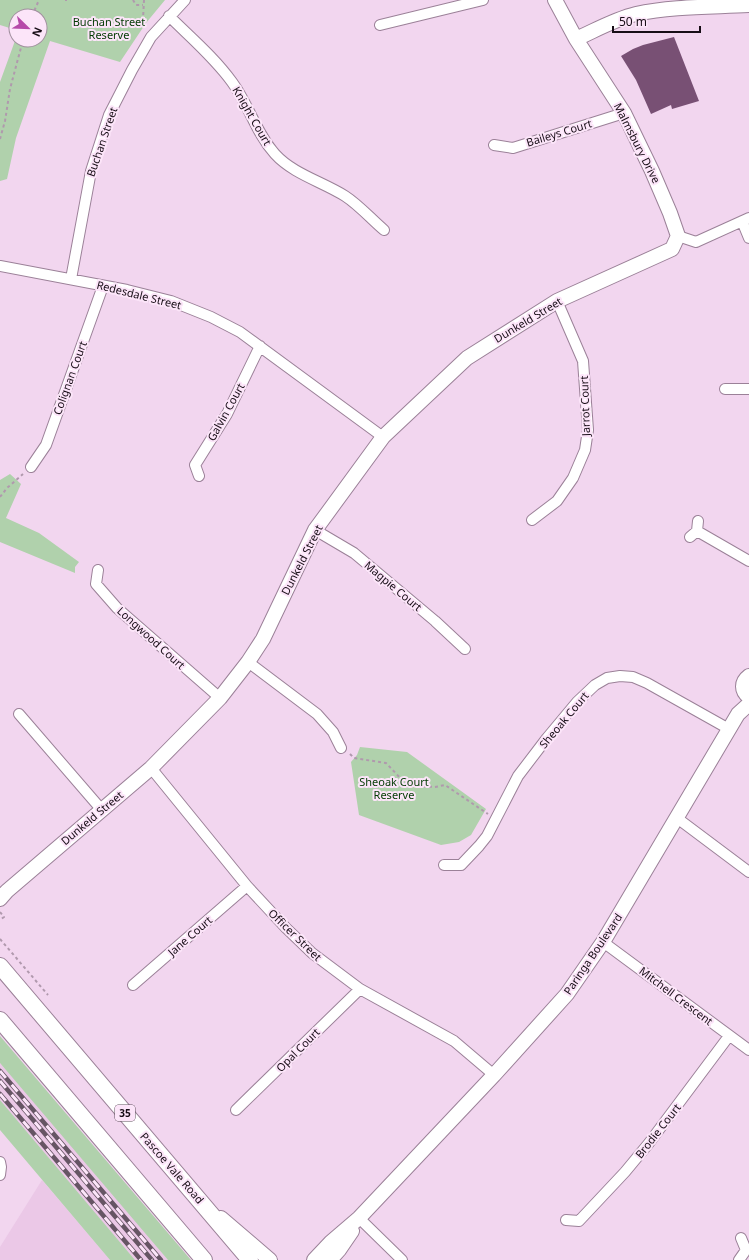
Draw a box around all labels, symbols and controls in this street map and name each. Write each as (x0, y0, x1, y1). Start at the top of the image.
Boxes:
north arrow (8, 8, 48, 48)
scale bar (613, 8, 700, 34)
text: 50 m (619, 13, 647, 30)
park label: Buchan Street Reserve (73, 14, 145, 42)
text: N (29, 25, 46, 39)
street label: Knight Court (229, 84, 275, 148)
street label: Malmsbury Drive (611, 100, 664, 186)
street label: Buchan Street (83, 105, 120, 179)
street label: Baileys Court (524, 115, 593, 150)
street label: Redesdale Street (95, 277, 183, 312)
street label: Dunkeld Street (491, 293, 565, 346)
street label: Colignan Court (49, 339, 90, 417)
street label: Jarrot Court (576, 376, 593, 437)
street label: Galvin Court (203, 380, 248, 443)
street label: Dunkeld Street (277, 522, 326, 597)
street label: Magpie Court (361, 557, 425, 614)
street label: Longwood Court (114, 603, 189, 672)
street label: Sheoak Court (536, 688, 592, 751)
park label: Sheoak Court Reserve (359, 774, 429, 802)
street label: Dunkeld Street (57, 787, 126, 848)
street label: Officer Street (265, 905, 325, 964)
street label: Paringa Boulevard (560, 910, 625, 997)
street label: Jane Court (164, 912, 215, 960)
street label: Mitchell Crescent (636, 963, 716, 1028)
street label: Opal Court (272, 1024, 323, 1075)
street label: Brodie Court (631, 1100, 684, 1161)
road number: 35 (115, 1105, 135, 1121)
street label: Pascoe Vale Road (137, 1129, 208, 1207)

